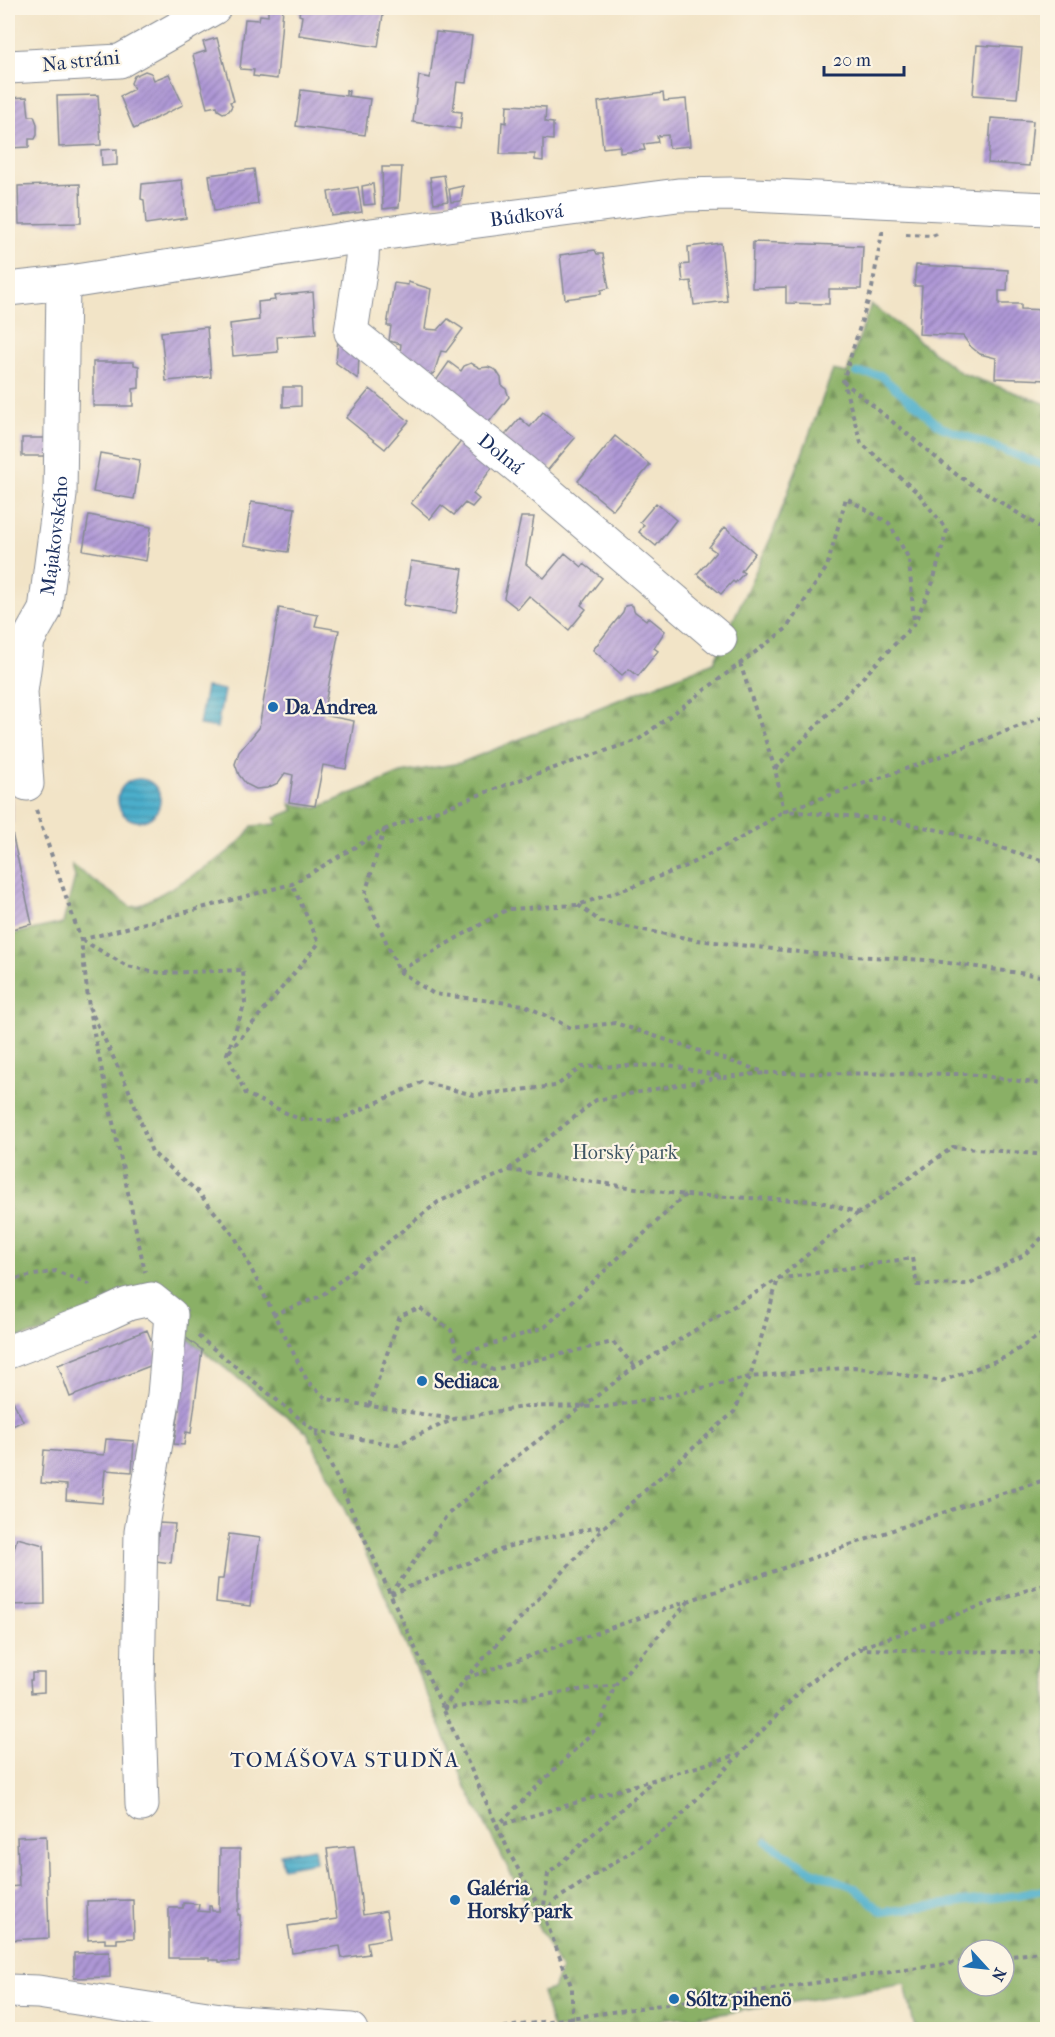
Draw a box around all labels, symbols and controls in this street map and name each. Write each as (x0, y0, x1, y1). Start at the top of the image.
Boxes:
scale bar (824, 39, 904, 77)
street label: Na stráni (41, 45, 121, 77)
text: 20 m (833, 50, 871, 71)
street label: Búdková (488, 198, 566, 231)
street label: Dolná (474, 428, 529, 479)
street label: Majakovského (36, 476, 72, 597)
place label: Da Andrea (285, 696, 377, 719)
marker: Da Andrea (266, 700, 280, 714)
park label: Horský park (572, 1141, 678, 1164)
place label: Sediaca (434, 1370, 499, 1393)
marker: Sediaca (415, 1374, 429, 1388)
district label: TOMÁŠOVA STUDŇA (230, 1748, 460, 1772)
place label: Galéria Horský park (467, 1877, 573, 1923)
marker: Galéria Horský park (448, 1893, 462, 1907)
north arrow (956, 1938, 1016, 1998)
text: N (987, 1965, 1010, 1985)
place label: Sóltz pihenö (686, 1988, 791, 2011)
marker: Sóltz pihenö (667, 1992, 681, 2006)

